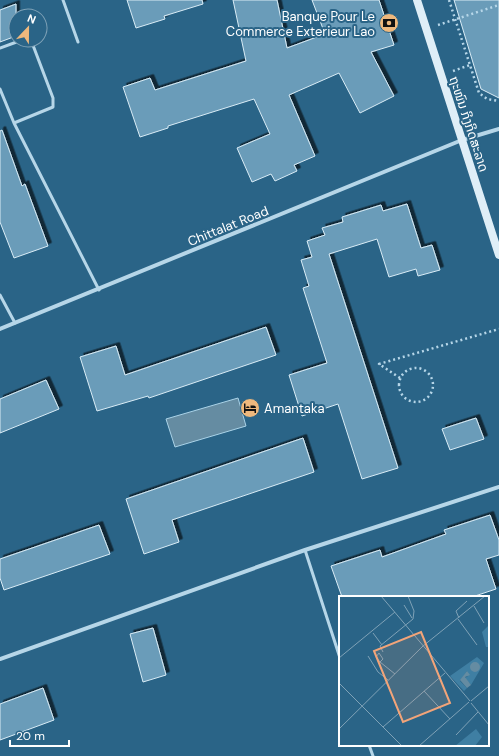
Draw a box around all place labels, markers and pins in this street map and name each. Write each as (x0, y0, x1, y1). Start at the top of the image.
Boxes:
place label: Banque Pour Le Commerce Exterieur Lao (226, 8, 375, 40)
bank icon: Banque Pour Le Commerce Exterieur Lao (378, 12, 400, 34)
hotel icon: Amantaka (239, 397, 261, 419)
place label: Amantaka (264, 400, 325, 417)

